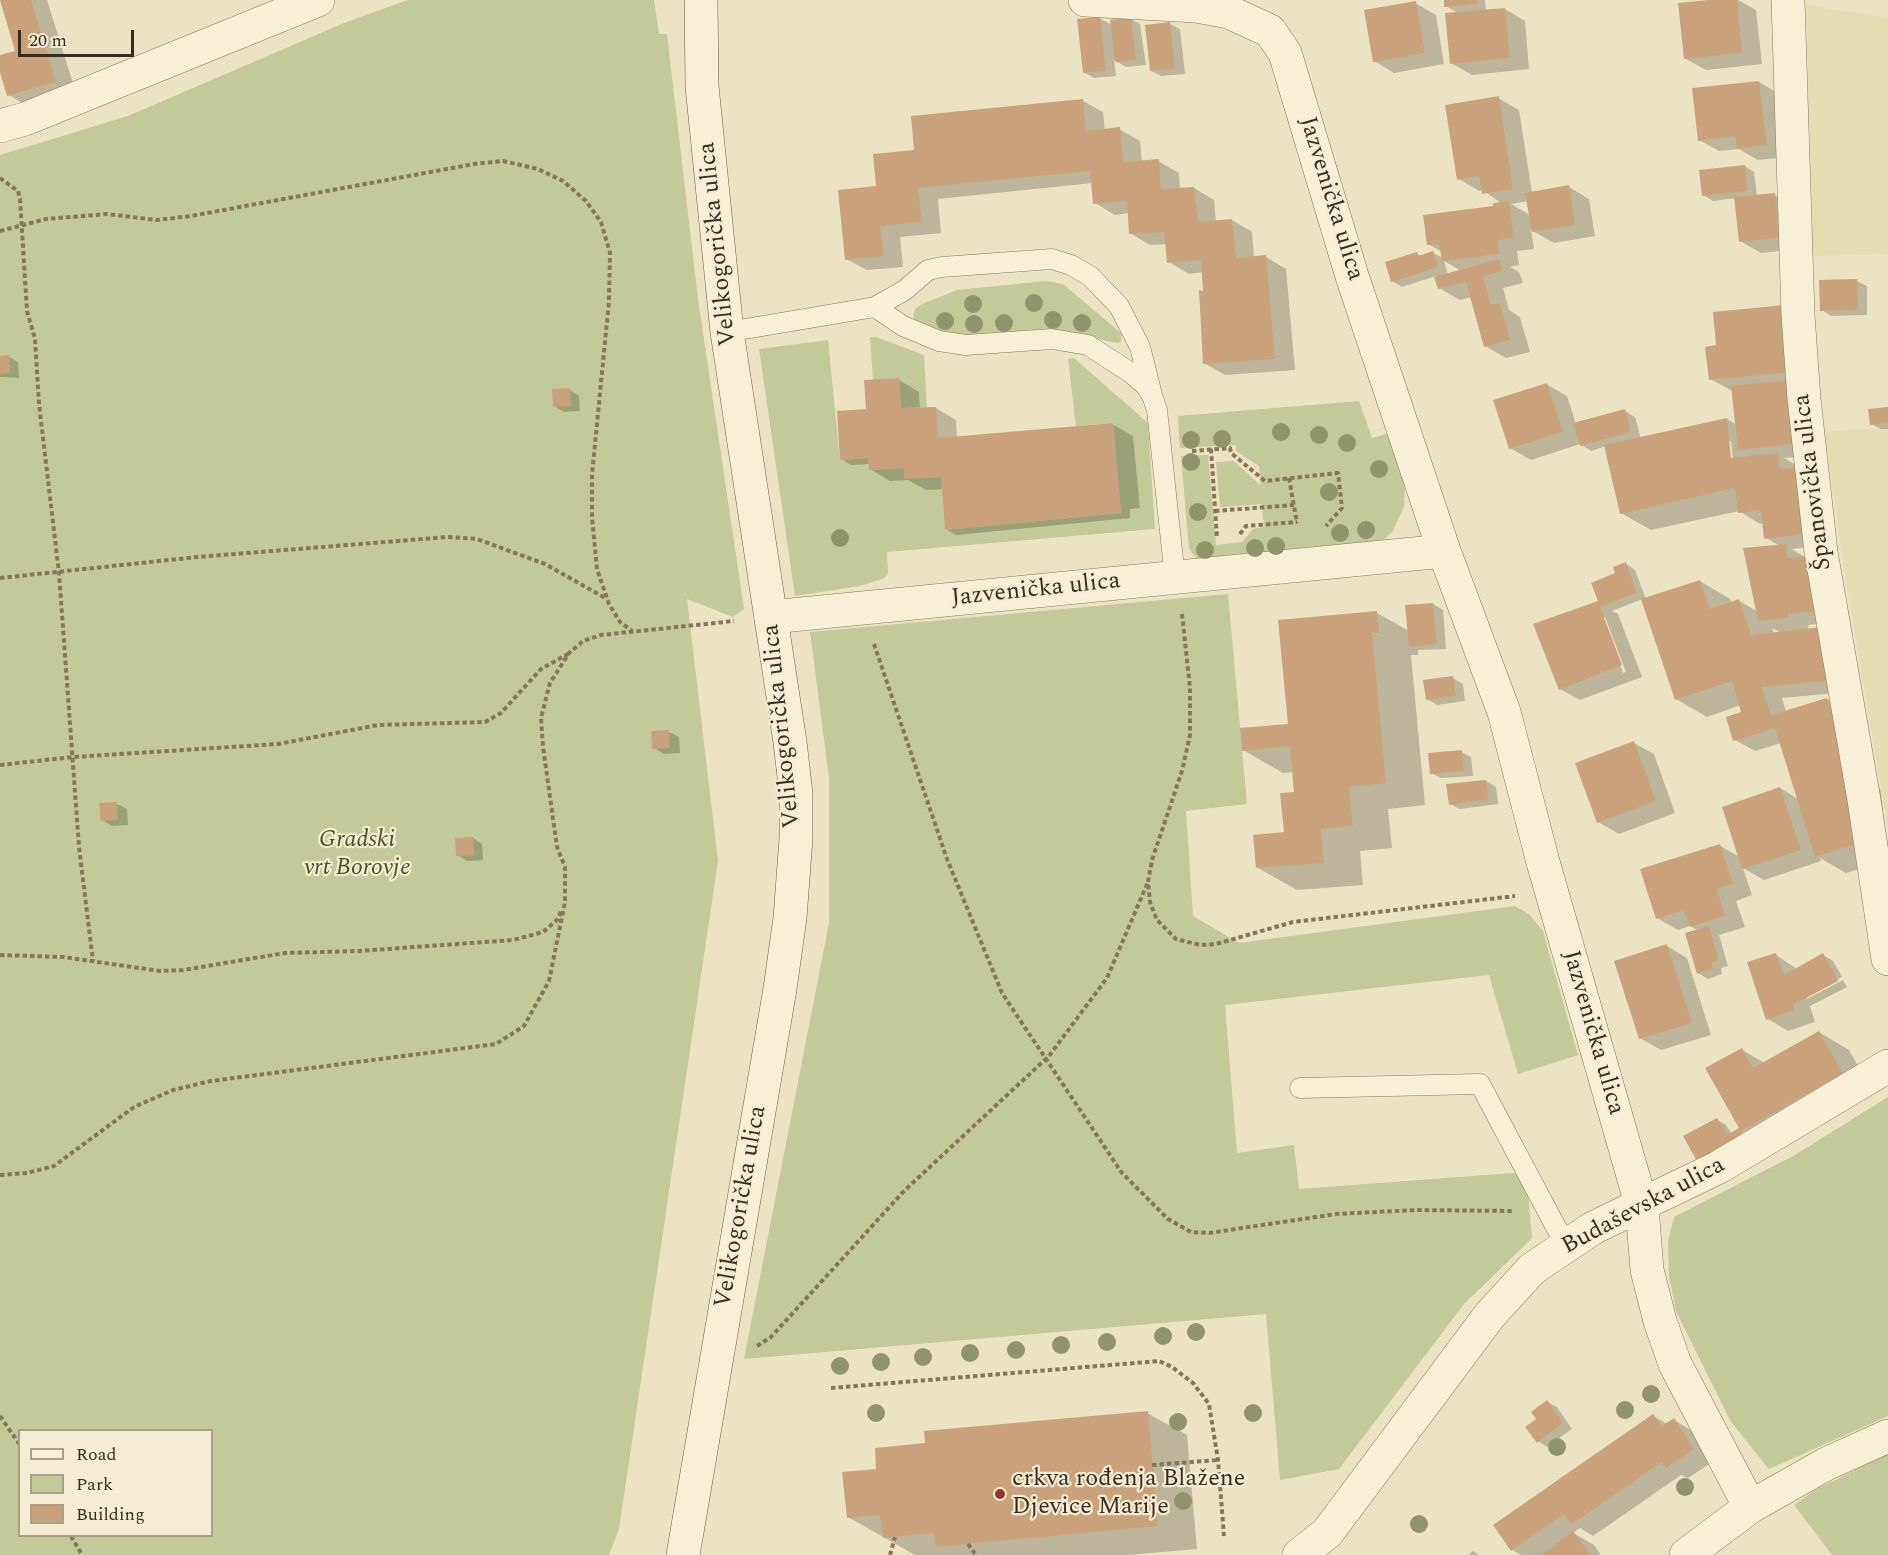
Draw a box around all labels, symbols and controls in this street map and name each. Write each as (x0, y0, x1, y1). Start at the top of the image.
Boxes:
scale bar (21, 18, 136, 56)
text: 20 m (29, 27, 67, 54)
street label: Jazvenička ulica (1291, 114, 1369, 284)
street label: Velikogorička ulica (694, 141, 744, 347)
street label: Španovička ulica (1789, 392, 1839, 572)
street label: Jazvenička ulica (950, 568, 1122, 614)
street label: Velikogorička ulica (758, 623, 808, 829)
park label: Gradski vrt Borovje (303, 827, 411, 883)
street label: Jazvenička ulica (1555, 947, 1629, 1119)
street label: Velikogorička ulica (710, 1104, 774, 1310)
street label: Budaševska ulica (1558, 1152, 1730, 1262)
legend (18, 1429, 213, 1537)
text: Road (76, 1441, 117, 1468)
place label: crkva rođenja Blažene Djevice Marije (1012, 1466, 1245, 1522)
text: Park (76, 1471, 113, 1498)
marker: crkva rođenja Blažene Djevice Marije (993, 1487, 1007, 1501)
text: Building (76, 1501, 145, 1528)

